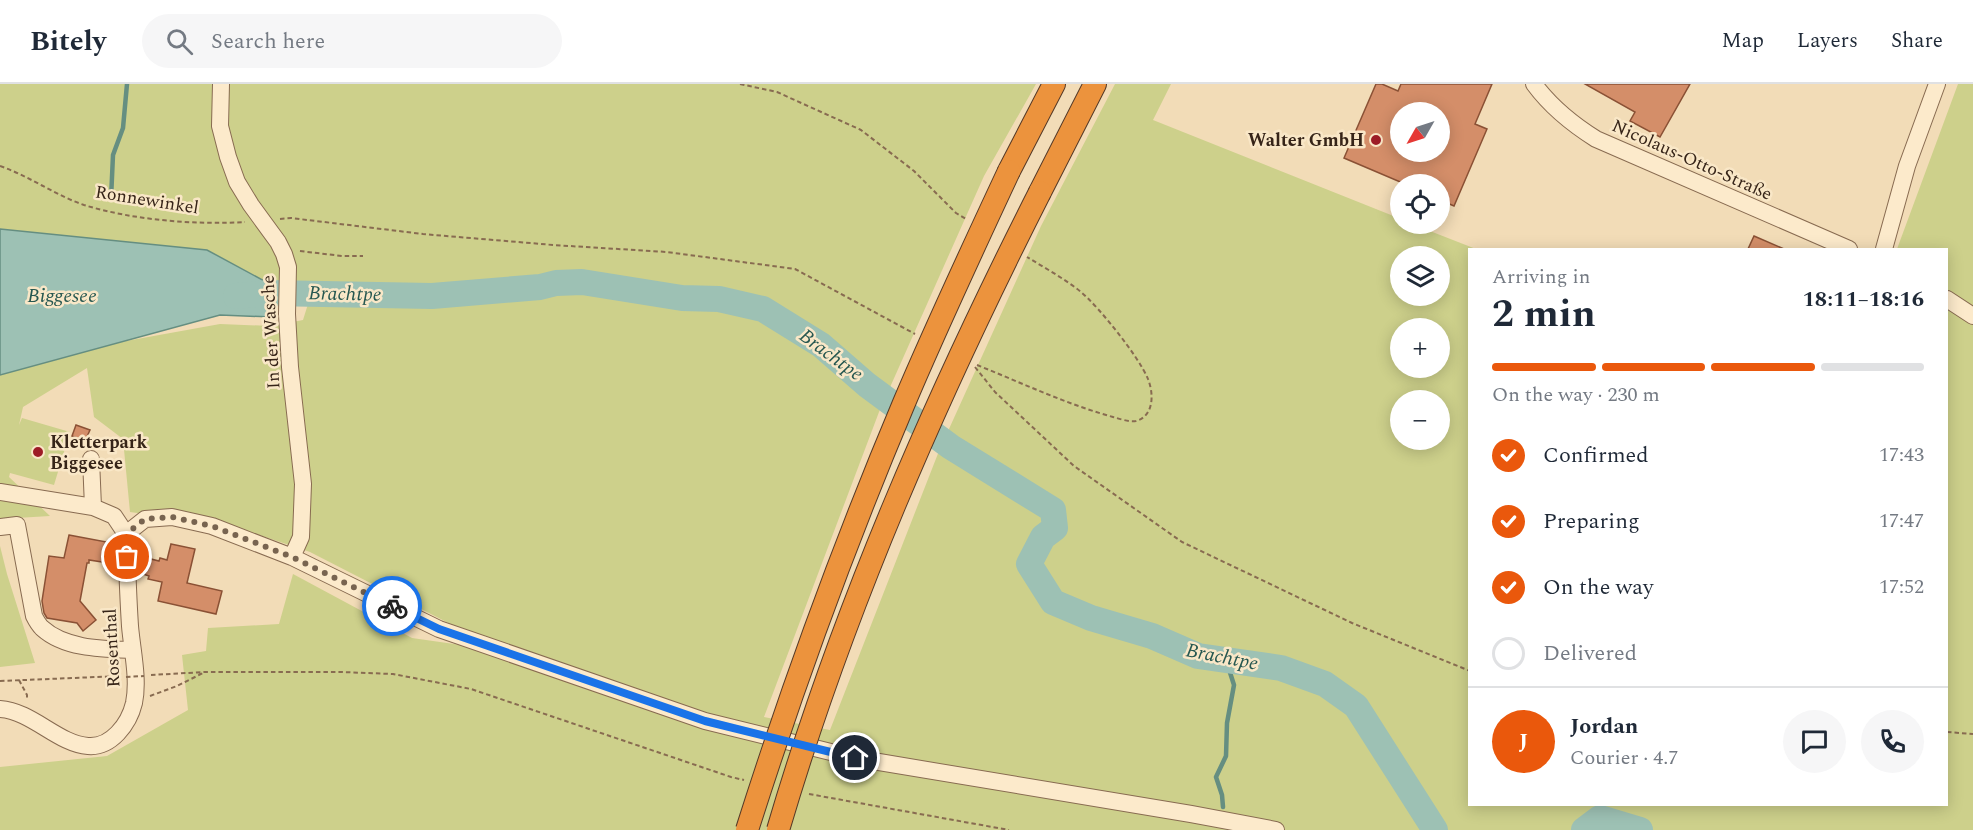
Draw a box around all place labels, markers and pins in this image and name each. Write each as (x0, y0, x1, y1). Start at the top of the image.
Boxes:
place label: Walter GmbH (1248, 127, 1364, 154)
marker: Walter GmbH (1369, 133, 1383, 147)
place label: Kletterpark Biggesee (50, 429, 148, 477)
marker: Kletterpark Biggesee (31, 445, 45, 459)
pin (101, 531, 152, 582)
pin (829, 732, 880, 783)

